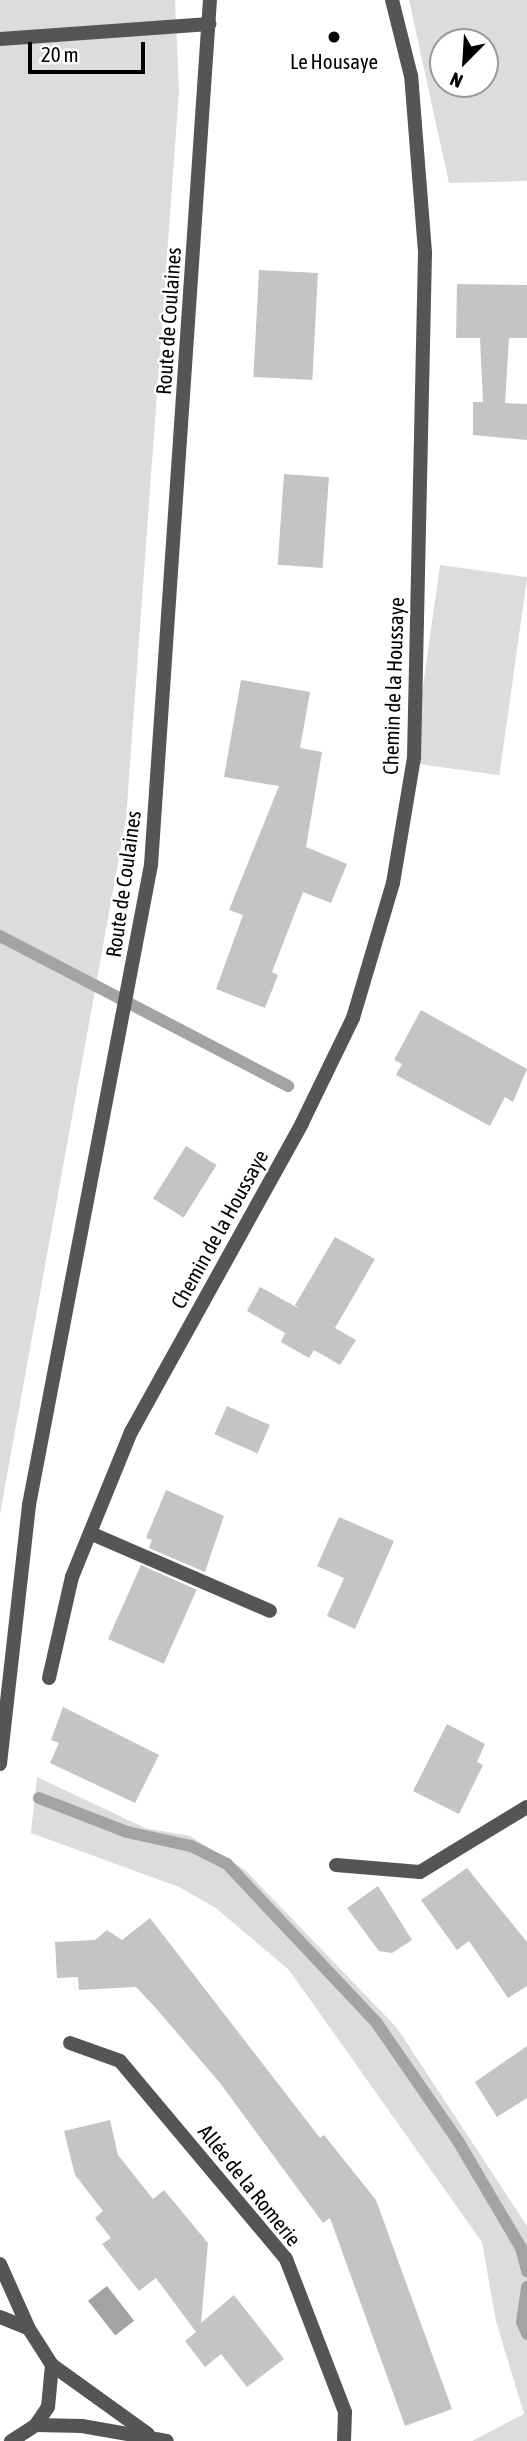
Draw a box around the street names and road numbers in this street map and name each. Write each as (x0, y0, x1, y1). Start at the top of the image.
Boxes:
street label: Route de Coulaines (150, 246, 186, 396)
street label: Chemin de la Houssaye (377, 597, 409, 775)
street label: Route de Coulaines (100, 809, 146, 959)
street label: Chemin de la Houssaye (165, 1145, 273, 1313)
street label: Allée de la Romerie (193, 2119, 307, 2251)

